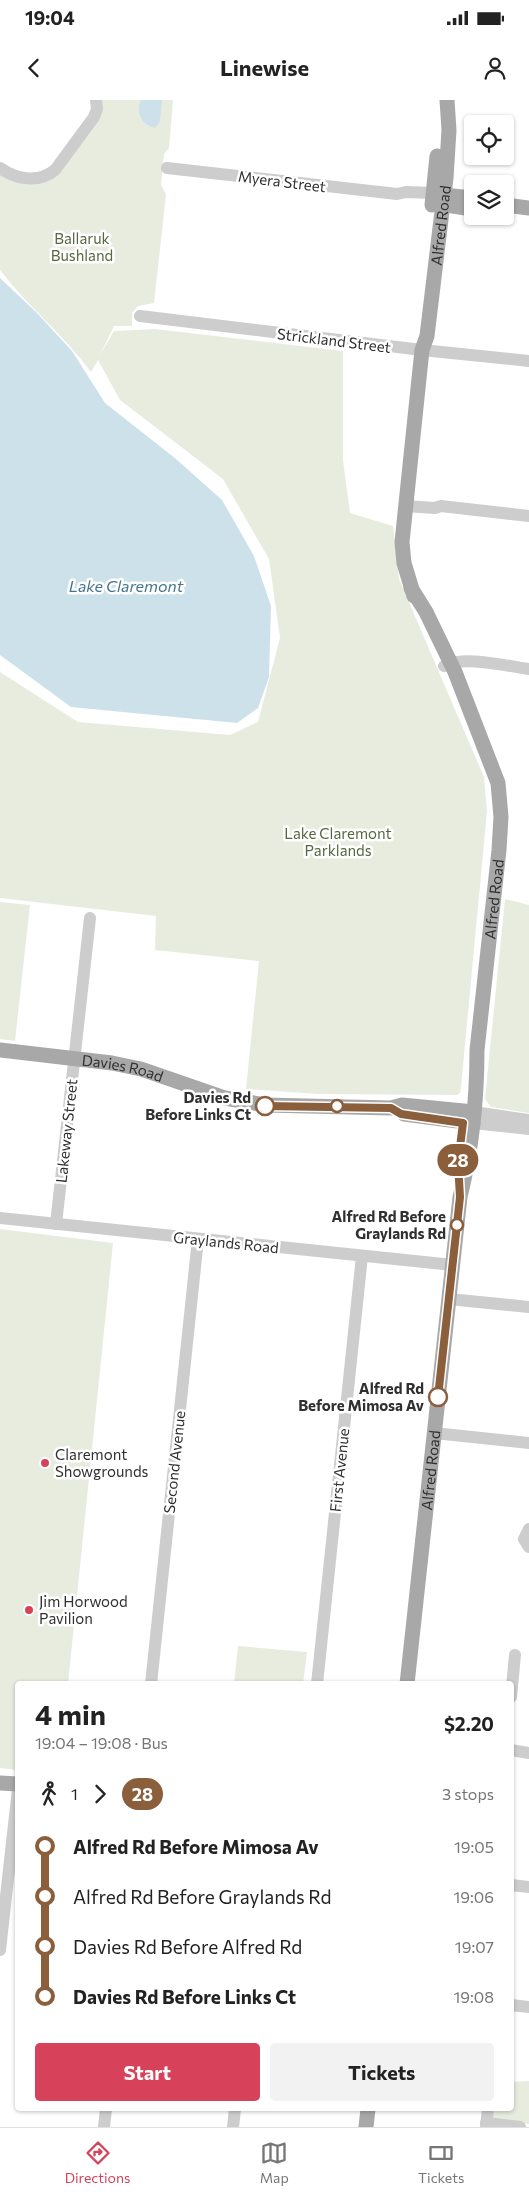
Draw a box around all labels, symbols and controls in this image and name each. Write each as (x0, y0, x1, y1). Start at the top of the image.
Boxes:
text: 19:04 (25, 6, 75, 29)
icon: back (20, 54, 48, 82)
text: Linewise (220, 54, 309, 81)
icon: person (481, 54, 509, 82)
map controls (464, 115, 514, 225)
button: locate (464, 115, 514, 165)
street label: Myera Street (237, 167, 327, 195)
button: layers (464, 175, 514, 225)
street label: Alfred Road (427, 184, 454, 266)
park label: Ballaruk Bushland (51, 229, 113, 264)
street label: Strickland Street (276, 324, 392, 356)
water label: Lake Claremont (69, 576, 184, 595)
park label: Lake Claremont Parklands (284, 824, 392, 859)
street label: Alfred Road (480, 858, 507, 940)
street label: Davies Road (81, 1051, 166, 1085)
street label: Lakeway Street (52, 1078, 80, 1184)
place label: Davies Rd Before Links Ct (145, 1088, 251, 1123)
marker: Davies Rd Before Links Ct (255, 1096, 275, 1116)
unlabelled marker (330, 1099, 344, 1113)
line badge: 28 (436, 1144, 480, 1176)
text: 28 (447, 1149, 469, 1171)
place label: Alfred Rd Before Graylands Rd (332, 1207, 446, 1242)
marker: Alfred Rd Before Graylands Rd (450, 1218, 464, 1232)
street label: Graylands Road (172, 1228, 280, 1256)
place label: Alfred Rd Before Mimosa Av (298, 1379, 424, 1414)
marker: Alfred Rd Before Mimosa Av (428, 1387, 448, 1407)
street label: Second Avenue (160, 1410, 188, 1514)
street label: First Avenue (326, 1427, 352, 1513)
street label: Alfred Road (417, 1429, 444, 1511)
place label: Claremont Showgrounds (55, 1445, 149, 1480)
marker: Claremont Showgrounds (39, 1457, 51, 1469)
place label: Jim Horwood Pavilion (39, 1592, 128, 1627)
marker: Jim Horwood Pavilion (23, 1604, 35, 1616)
text: 4 min (35, 1697, 106, 1731)
text: $2.20 (444, 1712, 494, 1735)
text: 19:04 – 19:08 · Bus (35, 1733, 168, 1752)
icon: walk (35, 1780, 63, 1808)
icon: forward (86, 1780, 114, 1808)
text: 28 (132, 1783, 153, 1805)
text: 1 (71, 1784, 78, 1803)
text: 3 stops (442, 1784, 494, 1803)
text: Alfred Rd Before Mimosa Av (73, 1835, 319, 1858)
text: 19:05 (454, 1837, 494, 1856)
text: Alfred Rd Before Graylands Rd (73, 1885, 331, 1908)
text: 19:06 (454, 1887, 494, 1906)
text: Davies Rd Before Alfred Rd (73, 1935, 302, 1958)
text: 19:07 (455, 1937, 494, 1956)
text: Davies Rd Before Links Ct (73, 1985, 296, 2008)
text: 19:08 (454, 1987, 494, 2006)
button: Start (35, 2043, 260, 2101)
button: Tickets (270, 2043, 494, 2101)
tab: Directions (65, 2139, 130, 2186)
tab: Map (260, 2139, 289, 2186)
tab: Tickets (418, 2139, 464, 2186)

